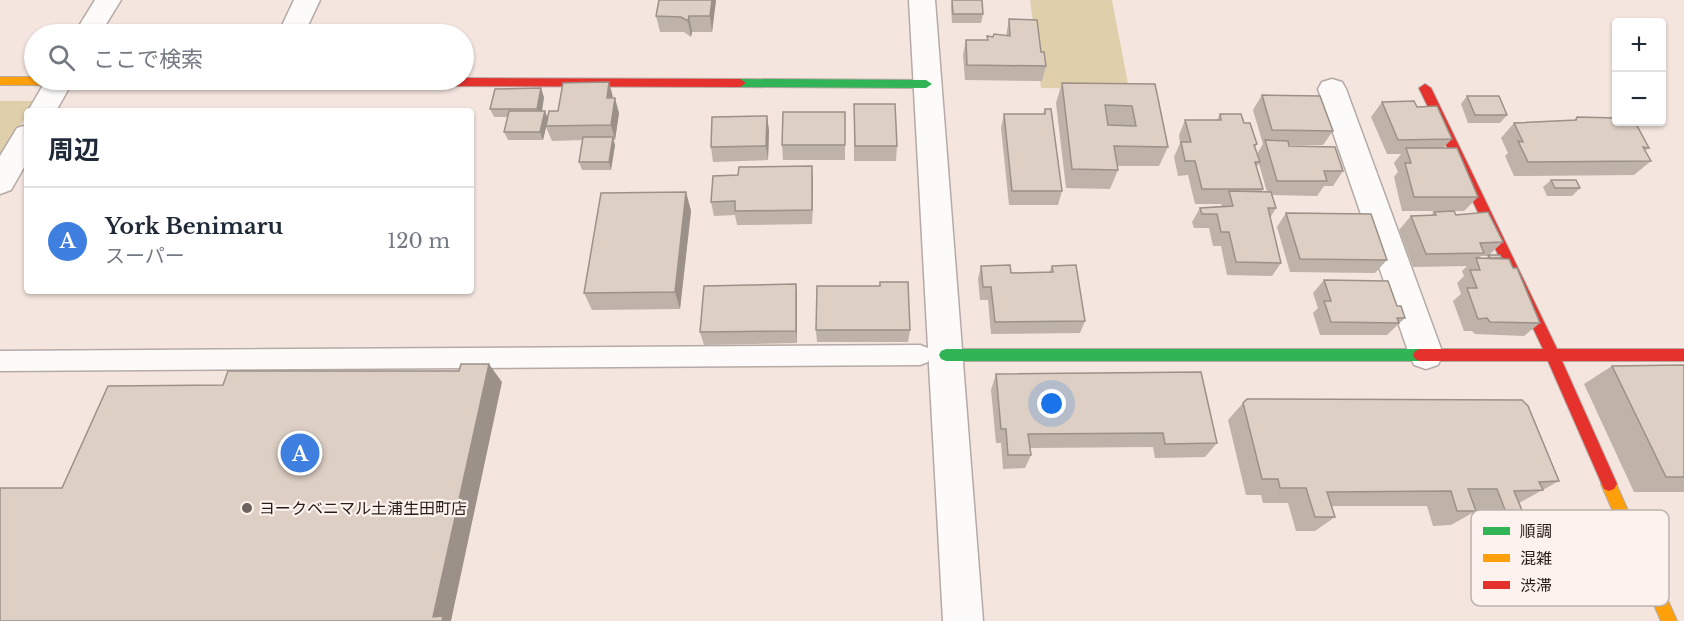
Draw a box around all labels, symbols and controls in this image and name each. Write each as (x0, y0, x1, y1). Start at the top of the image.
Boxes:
map controls (1612, 18, 1666, 126)
button: + (1612, 18, 1666, 72)
search box (24, 24, 474, 90)
icon: search (45, 41, 78, 74)
text: ここで検索 (93, 46, 203, 73)
button: − (1612, 72, 1666, 126)
text: 周辺 (48, 134, 100, 166)
text: York Benimaru (105, 213, 283, 240)
text: A (59, 229, 76, 253)
text: 120 m (387, 229, 450, 253)
text: スーパー (105, 244, 185, 268)
your location (1037, 389, 1066, 418)
pin: A (280, 430, 320, 476)
place label: ヨークベニマル土浦生田町店 (259, 498, 467, 518)
marker: ヨークベニマル土浦生田町店 (240, 501, 254, 515)
legend (1471, 510, 1669, 606)
text: 順調 (1520, 521, 1552, 541)
text: 混雑 (1520, 548, 1552, 568)
text: 渋滞 (1520, 575, 1552, 595)

